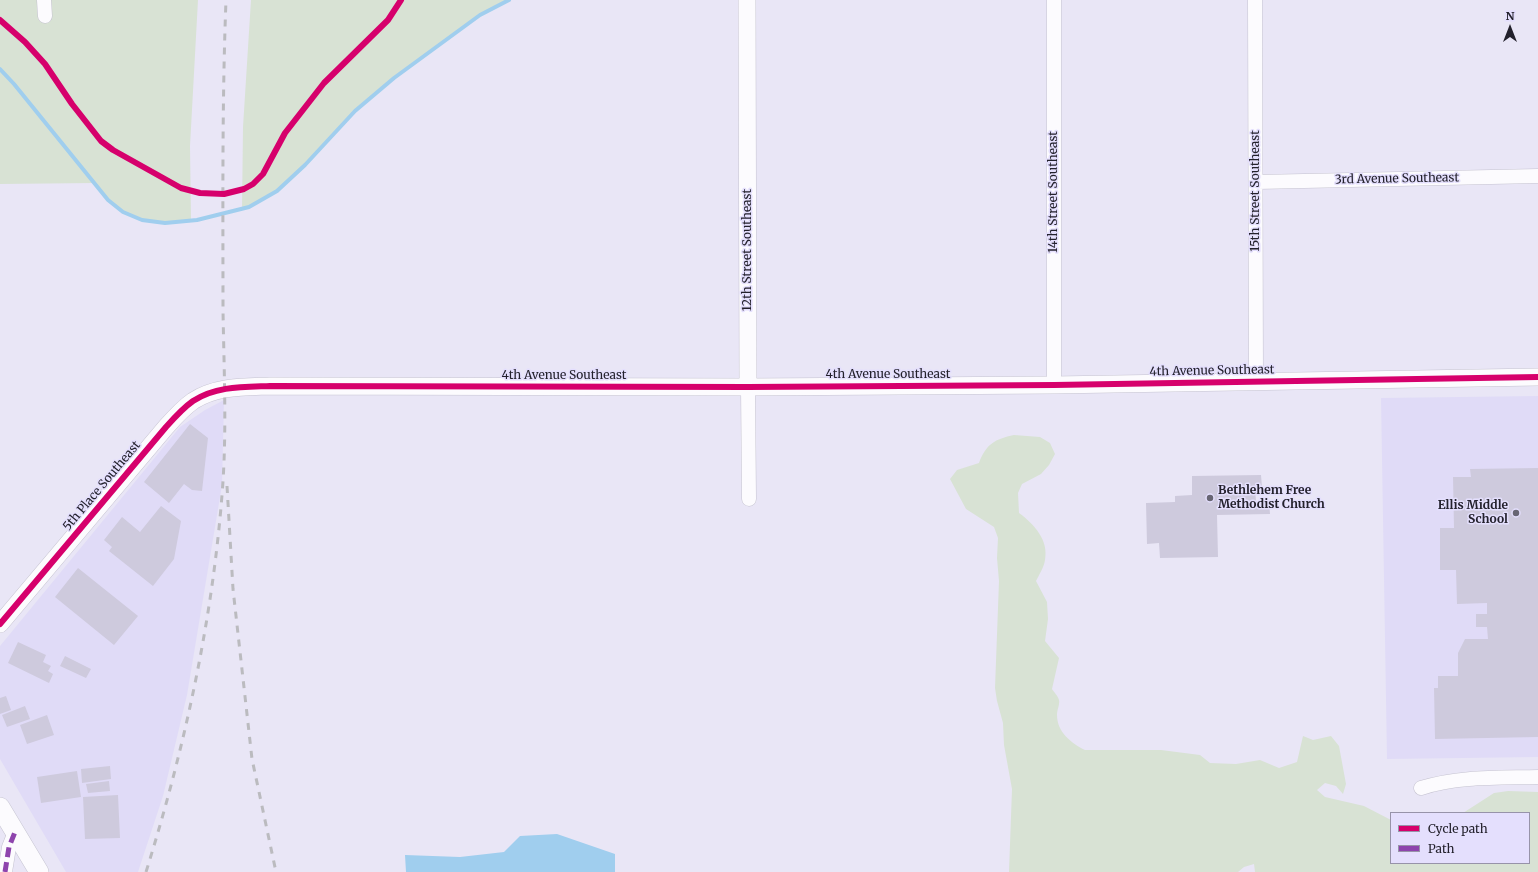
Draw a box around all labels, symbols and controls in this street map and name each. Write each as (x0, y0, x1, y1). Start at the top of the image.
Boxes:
north arrow (1490, 8, 1530, 48)
text: N (1506, 9, 1514, 23)
street label: 15th Street Southeast (1249, 130, 1263, 252)
street label: 14th Street Southeast (1047, 131, 1061, 253)
street label: 3rd Avenue Southeast (1335, 171, 1459, 187)
street label: 12th Street Southeast (741, 189, 755, 311)
street label: 4th Avenue Southeast (1149, 363, 1275, 379)
street label: 4th Avenue Southeast (825, 368, 951, 382)
street label: 4th Avenue Southeast (501, 369, 627, 383)
street label: 5th Place Southeast (60, 438, 144, 534)
place label: Bethlehem Free Methodist Church (1218, 484, 1325, 512)
marker: Bethlehem Free Methodist Church (1205, 493, 1215, 503)
place label: Ellis Middle School (1438, 499, 1508, 527)
marker: Ellis Middle School (1511, 508, 1521, 518)
legend (1390, 812, 1530, 864)
text: Cycle path (1428, 821, 1488, 836)
text: Path (1428, 841, 1454, 856)

